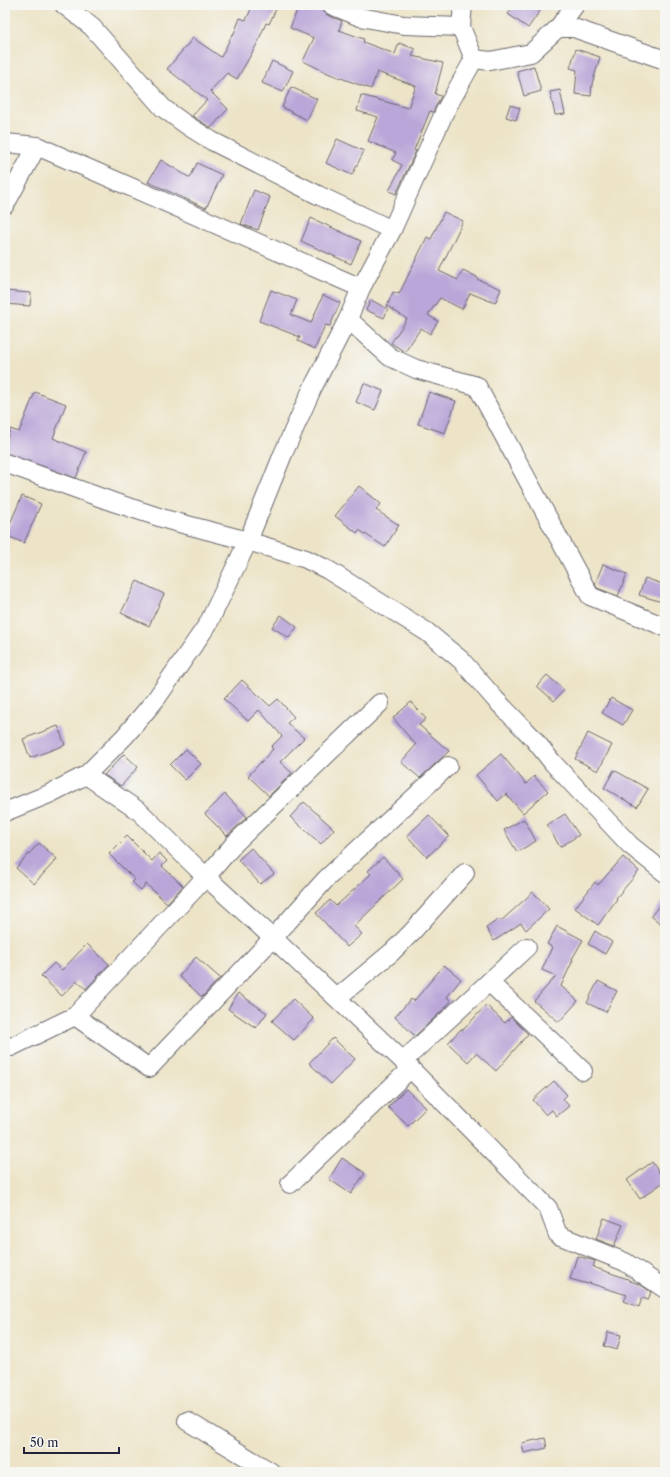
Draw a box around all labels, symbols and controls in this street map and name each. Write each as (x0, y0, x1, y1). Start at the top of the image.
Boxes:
scale bar (24, 1429, 119, 1455)
text: 50 m (30, 1435, 59, 1450)

